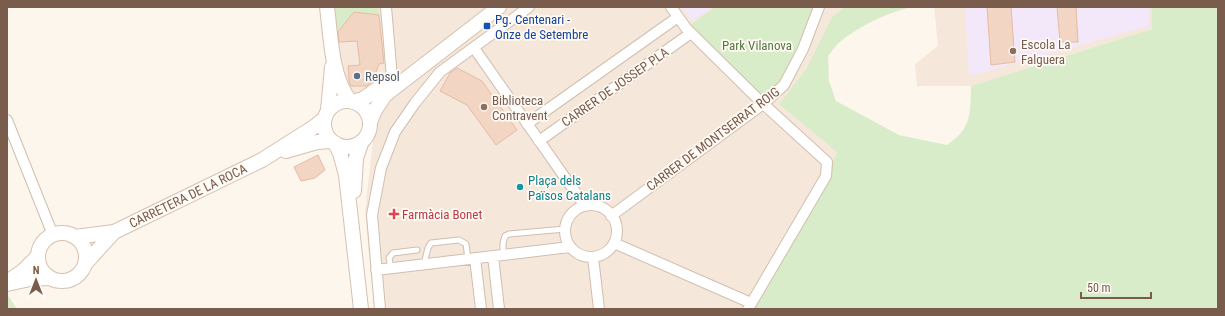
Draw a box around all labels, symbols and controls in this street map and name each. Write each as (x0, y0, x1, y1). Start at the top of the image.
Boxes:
place label: Pg. Centenari - Onze de Setembre (495, 12, 588, 42)
marker: Pg. Centenari - Onze de Setembre (482, 21, 492, 31)
place label: Escola La Falguera (1021, 37, 1071, 67)
park label: Park Vilanova (722, 38, 792, 53)
street label: CARRER DE JOSSEP PLA (559, 44, 672, 130)
marker: Escola La Falguera (1008, 46, 1018, 56)
place label: Repsol (365, 69, 400, 84)
marker: Repsol (352, 71, 362, 81)
street label: CARRER DE MONTSERRAT ROIG (643, 84, 783, 194)
place label: Biblioteca Contravent (492, 93, 548, 123)
marker: Biblioteca Contravent (479, 102, 489, 112)
street label: CARRETERA DE LA ROCA (127, 161, 250, 231)
place label: Plaça dels Països Catalans (528, 173, 611, 203)
marker: Plaça dels Països Catalans (515, 182, 525, 192)
place label: Farmàcia Bonet (402, 207, 482, 222)
marker: Farmàcia Bonet (389, 209, 399, 219)
north arrow (16, 260, 56, 300)
text: N (33, 264, 40, 277)
scale bar (1081, 274, 1151, 300)
text: 50 m (1087, 281, 1111, 295)

